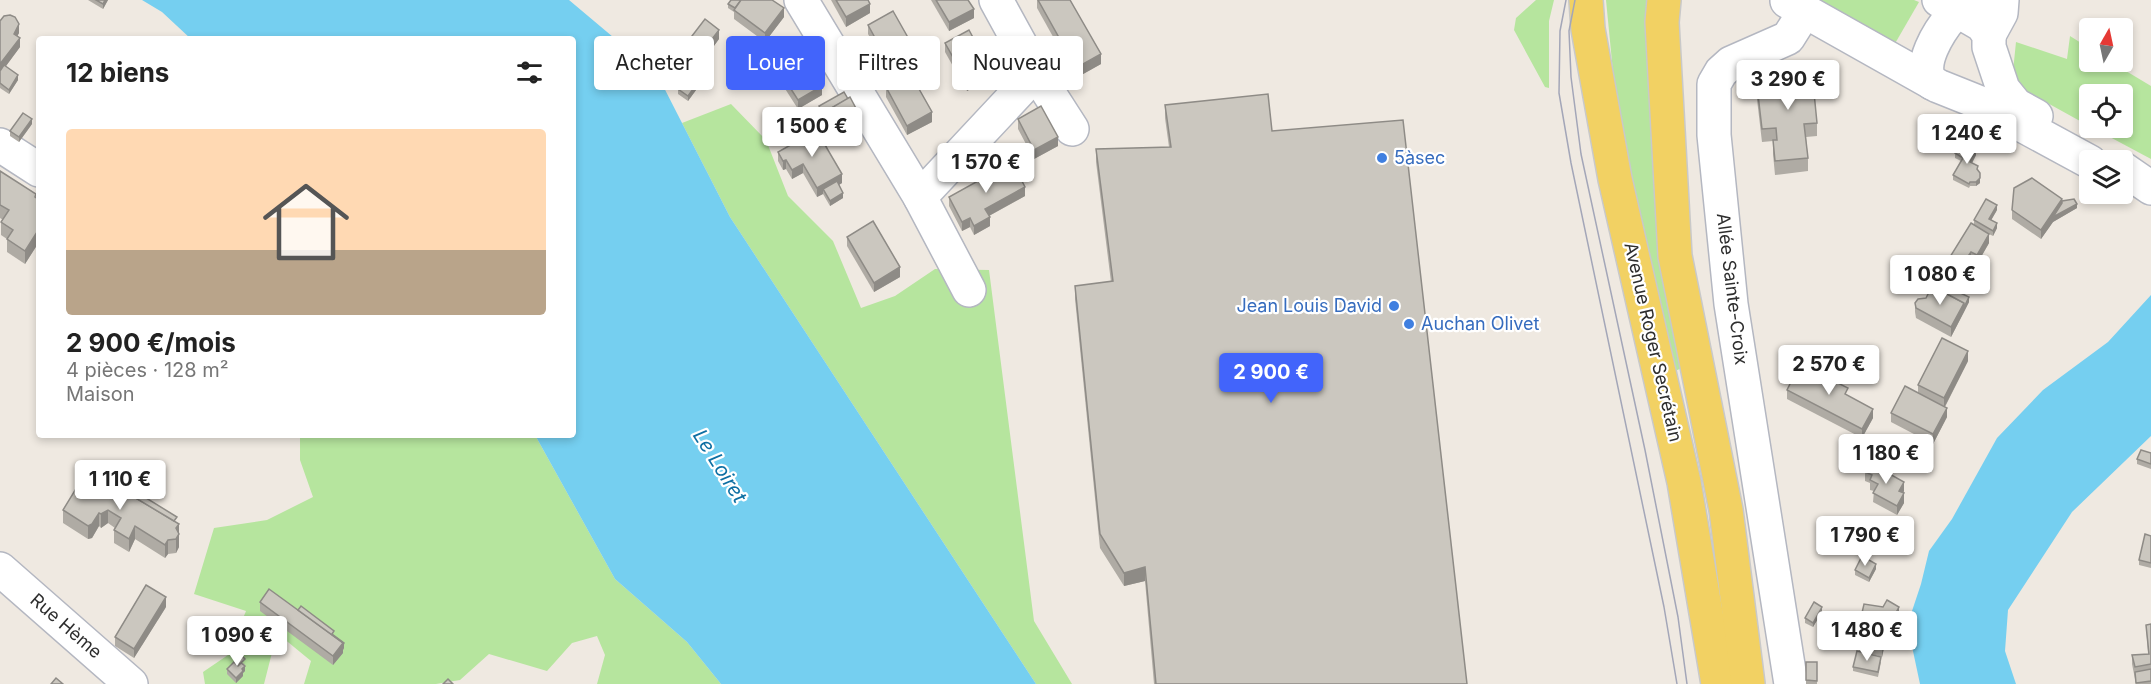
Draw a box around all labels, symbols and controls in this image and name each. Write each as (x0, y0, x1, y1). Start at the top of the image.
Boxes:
north arrow (2079, 18, 2133, 72)
map controls (2079, 18, 2133, 204)
chip: Acheter (594, 36, 714, 90)
chip: Louer (726, 36, 825, 90)
chip: Filtres (837, 36, 940, 90)
chip: Nouveau (952, 36, 1083, 90)
icon: filters (513, 56, 546, 89)
text: 12 biens (66, 57, 169, 88)
pin: 3 290 € (1733, 60, 1843, 111)
text: 3 290 € (1750, 67, 1826, 91)
button: locate (2079, 84, 2133, 138)
pin: 1 500 € (757, 107, 867, 158)
text: 1 500 € (776, 114, 848, 138)
pin: 1 240 € (1912, 114, 2022, 165)
text: 1 240 € (1931, 121, 2003, 145)
pin: 1 570 € (931, 143, 1041, 194)
place label: 5àsec (1394, 147, 1445, 168)
text: 1 570 € (951, 150, 1021, 174)
button: layers (2079, 150, 2133, 204)
marker: 5àsec (1375, 151, 1389, 165)
icon: home (252, 168, 360, 276)
street label: Allée Sainte-Croix (1713, 212, 1752, 366)
street label: Avenue Roger Secrétain (1620, 240, 1687, 444)
pin: 1 080 € (1885, 255, 1995, 306)
text: 1 080 € (1904, 262, 1976, 286)
place label: Jean Louis David (1236, 295, 1382, 316)
marker: Jean Louis David (1387, 299, 1401, 313)
place label: Auchan Olivet (1421, 313, 1540, 334)
marker: Auchan Olivet (1402, 317, 1416, 331)
text: 2 900 €/mois (66, 327, 236, 358)
pin: 2 570 € (1774, 345, 1884, 396)
text: 2 570 € (1792, 352, 1866, 376)
pin: 2 900 € (1216, 353, 1326, 404)
text: 4 pièces · 128 m² (66, 358, 229, 382)
text: 2 900 € (1233, 360, 1309, 384)
text: Maison (66, 382, 135, 406)
water label: Le Loiret (688, 425, 752, 507)
pin: 1 180 € (1831, 434, 1941, 485)
text: 1 180 € (1853, 441, 1919, 465)
pin: 1 110 € (65, 460, 175, 511)
text: 1 110 € (89, 467, 151, 491)
pin: 1 790 € (1810, 516, 1920, 567)
text: 1 790 € (1830, 523, 1900, 547)
street label: Rue Hème (26, 589, 106, 662)
pin: 1 480 € (1812, 611, 1922, 662)
pin: 1 090 € (182, 616, 292, 667)
text: 1 480 € (1831, 618, 1903, 642)
text: 1 090 € (201, 623, 273, 647)

